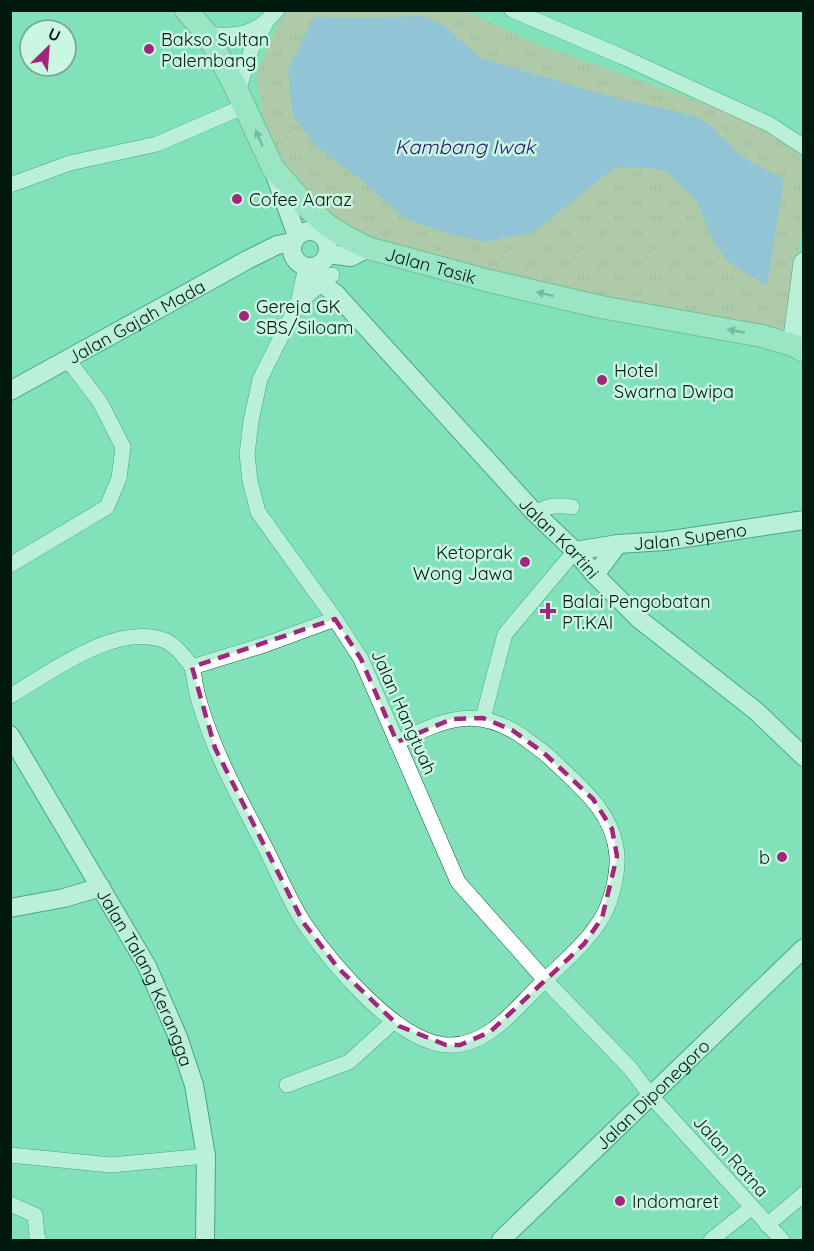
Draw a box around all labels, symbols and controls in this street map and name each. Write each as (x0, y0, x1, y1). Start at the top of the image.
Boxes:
north arrow (18, 18, 78, 78)
text: U (45, 23, 64, 46)
place label: Bakso Sultan Palembang (161, 28, 269, 72)
marker: Bakso Sultan Palembang (142, 42, 156, 56)
one-way arrow (253, 129, 263, 147)
water label: Kambang Iwak (395, 134, 538, 159)
place label: Cofee Aaraz (249, 188, 352, 211)
marker: Cofee Aaraz (230, 192, 244, 206)
street label: Jalan Tasik (382, 242, 479, 289)
street label: Jalan Gajah Mada (63, 274, 209, 369)
one-way arrow (536, 288, 554, 298)
place label: Gereja GK SBS/Siloam (256, 295, 353, 339)
marker: Gereja GK SBS/Siloam (237, 309, 251, 323)
one-way arrow (727, 326, 746, 335)
place label: Hotel Swarna Dwipa (614, 359, 734, 403)
marker: Hotel Swarna Dwipa (595, 373, 609, 387)
street label: Jalan Kartini (514, 492, 605, 583)
street label: Jalan Supeno (632, 517, 748, 555)
place label: Ketoprak Wong Jawa (413, 541, 513, 585)
marker: Ketoprak Wong Jawa (518, 555, 532, 569)
place label: Balai Pengobatan PT.KAI (562, 590, 711, 634)
marker: Balai Pengobatan PT.KAI (539, 602, 557, 620)
street label: Jalan Hangtuah (366, 646, 442, 778)
place label: b (759, 846, 770, 869)
marker: b (775, 850, 789, 864)
street label: Jalan Talang Kerangga (92, 884, 198, 1069)
street label: Jalan Diponegoro (590, 1034, 714, 1155)
street label: Jalan Ratna (688, 1110, 774, 1202)
place label: Indomaret (632, 1190, 719, 1213)
marker: Indomaret (613, 1194, 627, 1208)

